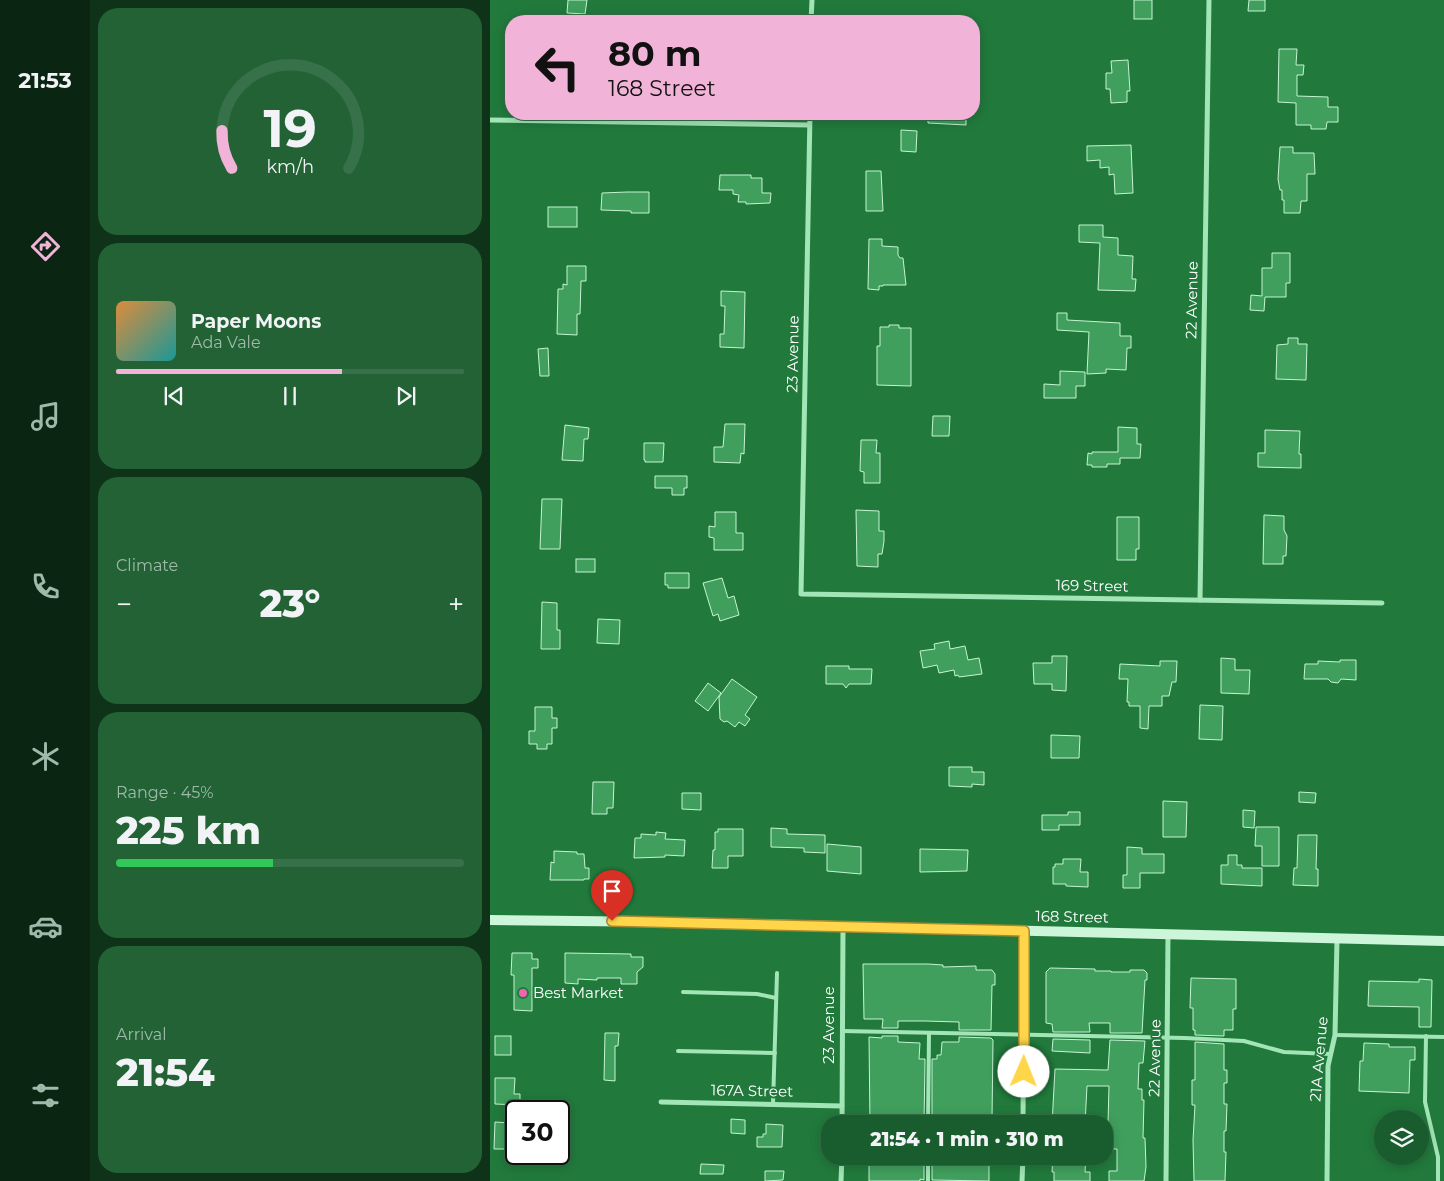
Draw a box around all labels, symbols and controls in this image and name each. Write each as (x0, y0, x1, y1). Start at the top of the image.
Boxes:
text: 80 m (608, 32, 702, 75)
icon: left (525, 35, 590, 100)
text: 21:53 (18, 67, 72, 94)
text: 168 Street (608, 75, 716, 102)
text: 19 (263, 97, 317, 160)
text: km/h (266, 156, 314, 177)
icon: directions (28, 229, 63, 264)
street label: 22 Avenue (1181, 261, 1202, 339)
text: Paper Moons (191, 310, 321, 333)
street label: 23 Avenue (782, 315, 803, 393)
text: Ada Vale (191, 333, 261, 352)
icon: previous (160, 382, 188, 410)
icon: pause (276, 382, 304, 410)
icon: next (392, 382, 420, 410)
icon: music (28, 399, 63, 434)
text: Climate (116, 556, 178, 575)
icon: phone (28, 569, 63, 604)
street label: 169 Street (1055, 575, 1129, 596)
text: 23° (260, 580, 320, 627)
text: − (116, 587, 132, 621)
text: + (448, 587, 464, 621)
icon: climate (28, 739, 63, 774)
text: Range · 45% (116, 783, 214, 802)
text: 225 km (116, 807, 261, 854)
pin (591, 870, 633, 921)
icon: arrive (598, 877, 626, 905)
street label: 168 Street (1035, 906, 1109, 927)
icon: car (28, 909, 63, 944)
place label: Best Market (533, 983, 624, 1002)
street label: 23 Avenue (819, 986, 838, 1064)
marker: Best Market (517, 987, 529, 999)
street label: 21A Avenue (1305, 1016, 1332, 1102)
street label: 22 Avenue (1144, 1019, 1165, 1097)
text: Arrival (116, 1025, 166, 1044)
position arrow (997, 1045, 1049, 1097)
text: 21:54 (116, 1049, 215, 1096)
icon: filters (28, 1078, 63, 1113)
street label: 167A Street (711, 1080, 793, 1101)
speed limit sign: 30 (505, 1100, 570, 1165)
map controls (1374, 1110, 1429, 1165)
button: layers (1374, 1110, 1429, 1165)
text: 21:54 · 1 min · 310 m (870, 1128, 1064, 1151)

